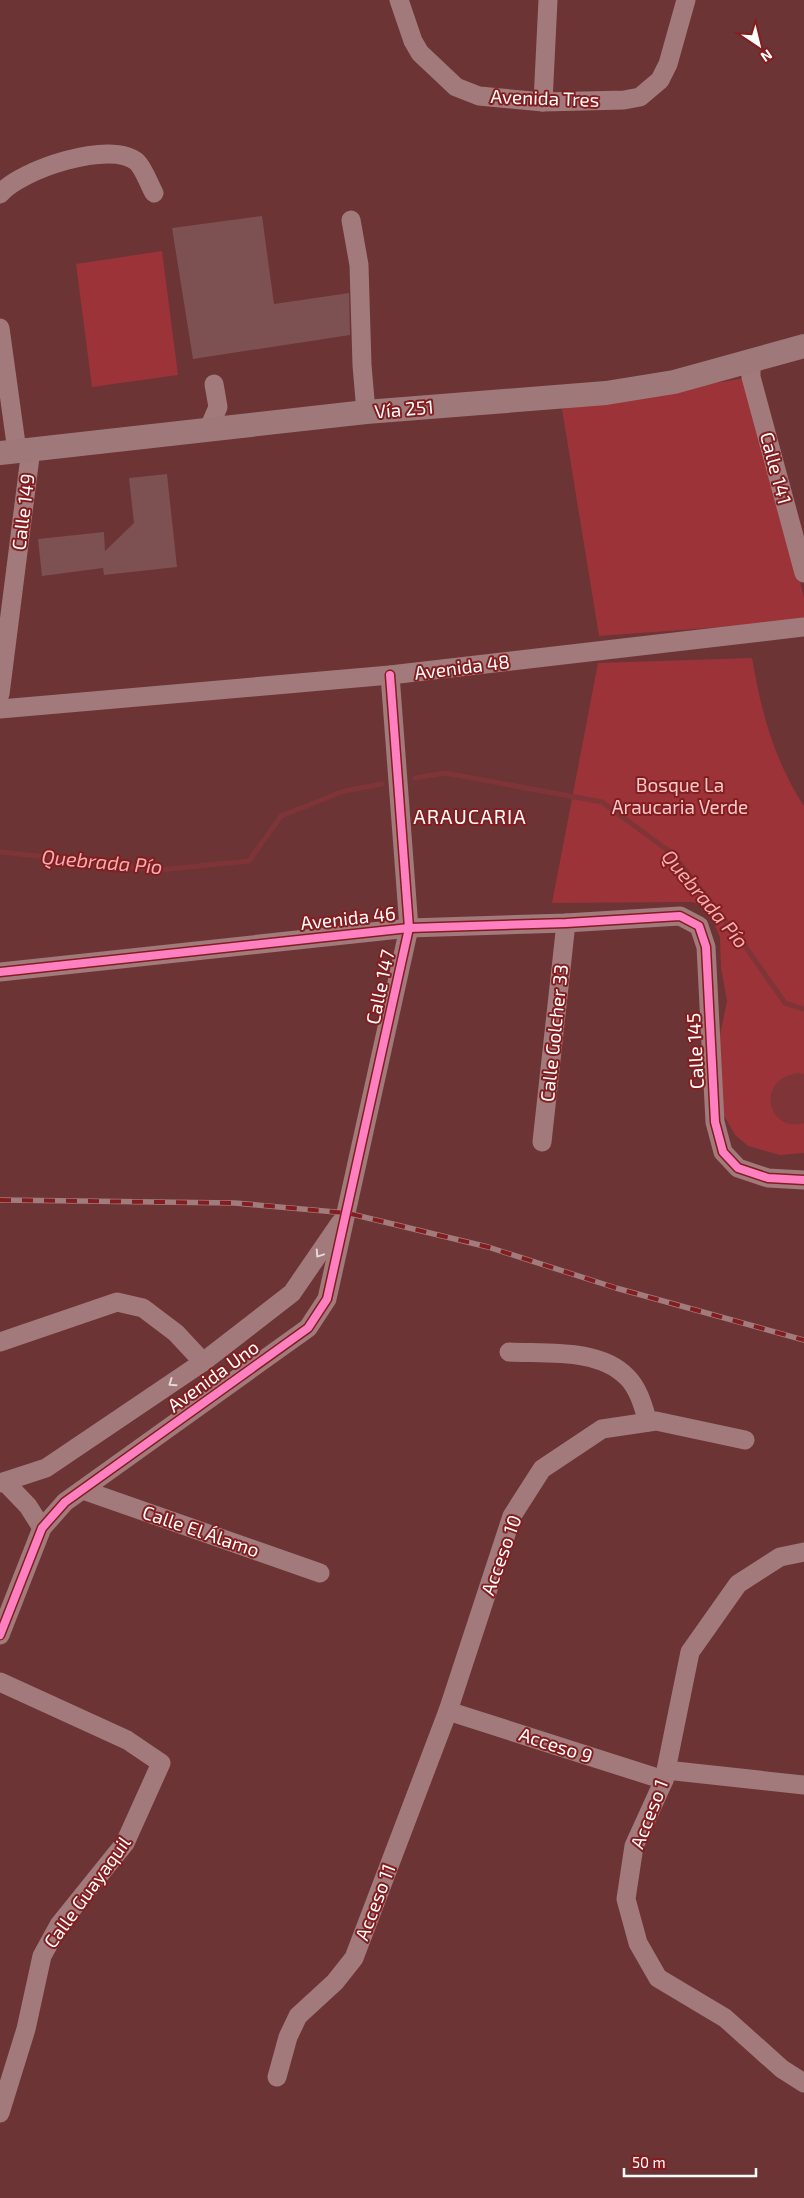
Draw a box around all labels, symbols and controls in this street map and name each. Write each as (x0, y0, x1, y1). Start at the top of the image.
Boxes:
north arrow (734, 20, 784, 70)
text: N (758, 46, 776, 66)
street label: Avenida Tres (490, 84, 600, 111)
street label: Vía 251 (373, 394, 435, 423)
street label: Calle 141 (756, 429, 797, 506)
street label: Calle 149 (6, 472, 39, 552)
street label: Avenida 48 (413, 649, 511, 684)
park label: Bosque La Araucaria Verde (612, 773, 748, 818)
district label: ARAUCARIA (413, 804, 527, 828)
water label: Quebrada Pío (41, 844, 164, 878)
water label: Quebrada Pío (658, 844, 754, 953)
street label: Avenida 46 (299, 901, 397, 934)
street label: Calle 147 (360, 947, 399, 1026)
street label: Calle Golcher 33 (535, 963, 572, 1103)
street label: Calle 145 (681, 1012, 708, 1090)
one-way arrow (316, 1248, 325, 1257)
street label: Avenida Uno (163, 1335, 263, 1416)
one-way arrow (169, 1377, 178, 1386)
street label: Calle El Álamo (140, 1500, 263, 1561)
street label: Acceso 10 (475, 1511, 526, 1598)
street label: Acceso 9 (517, 1722, 596, 1767)
street label: Acceso 1 (625, 1776, 672, 1852)
street label: Calle Guayaquil (38, 1831, 135, 1952)
street label: Acceso 11 (349, 1860, 400, 1943)
scale bar (624, 2146, 756, 2178)
text: 50 m (632, 2153, 666, 2171)

